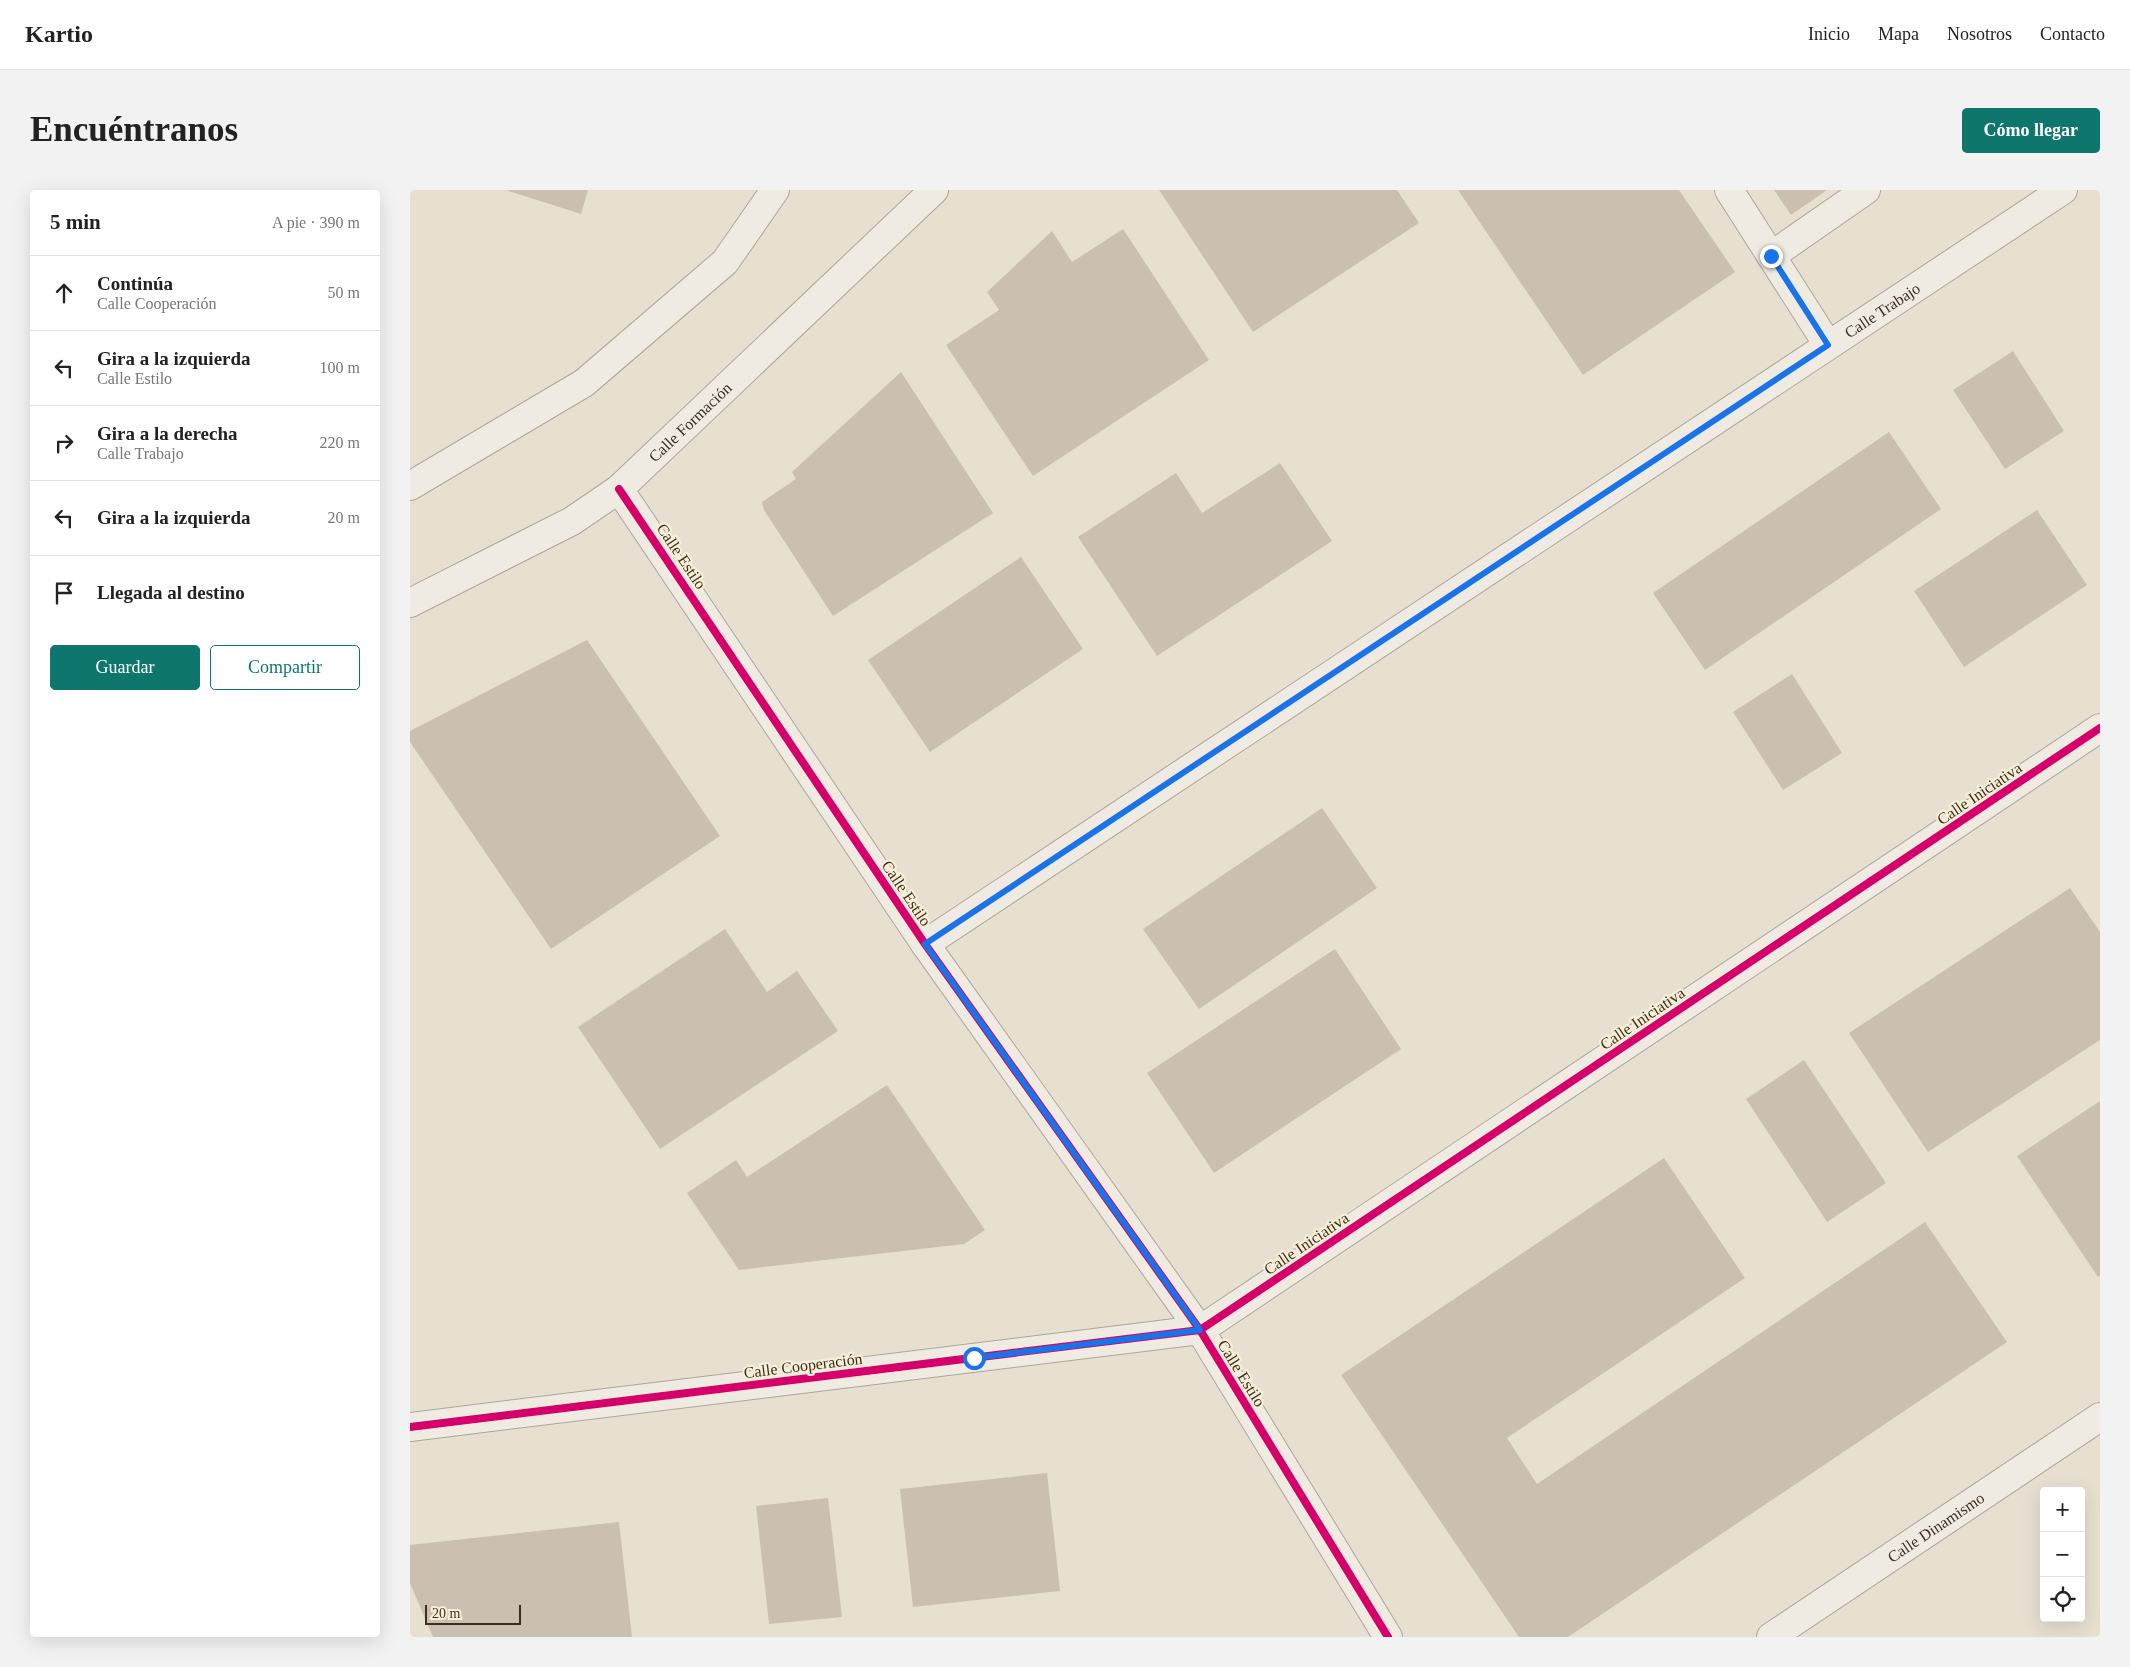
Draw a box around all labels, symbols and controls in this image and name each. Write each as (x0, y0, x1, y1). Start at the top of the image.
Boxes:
text: Kartio (25, 21, 93, 47)
text: Inicio (1808, 24, 1850, 44)
text: Mapa (1878, 24, 1919, 44)
text: Nosotros (1947, 24, 2012, 44)
text: Contacto (2040, 24, 2105, 44)
button: Cómo llegar (1962, 108, 2100, 153)
text: Encuéntranos (30, 110, 238, 149)
text: 5 min (50, 210, 101, 234)
text: A pie · 390 m (272, 214, 360, 231)
route end (1760, 245, 1783, 268)
text: Continúa (97, 273, 173, 294)
icon: ahead (50, 279, 78, 307)
street label: Calle Trabajo (1841, 279, 1923, 341)
text: 50 m (328, 284, 360, 301)
text: Calle Cooperación (97, 295, 217, 312)
text: Gira a la izquierda (97, 348, 251, 369)
icon: left (50, 354, 78, 382)
text: 100 m (320, 359, 360, 376)
text: Calle Estilo (97, 370, 172, 387)
street label: Calle Formación (645, 379, 735, 465)
text: Gira a la derecha (97, 423, 238, 444)
icon: right (50, 429, 78, 457)
text: 220 m (320, 434, 360, 451)
text: Calle Trabajo (97, 445, 184, 462)
icon: left (50, 504, 78, 532)
text: Gira a la izquierda (97, 507, 251, 528)
text: 20 m (328, 509, 360, 526)
street label: Calle Estilo (654, 520, 710, 592)
icon: arrive (50, 579, 78, 607)
text: Llegada al destino (97, 582, 245, 603)
button: Guardar (50, 645, 200, 690)
button: Compartir (210, 645, 360, 690)
street label: Calle Iniciativa (1934, 759, 2025, 828)
street label: Calle Estilo (879, 857, 935, 929)
street label: Calle Iniciativa (1597, 984, 1688, 1053)
street label: Calle Iniciativa (1261, 1209, 1352, 1278)
street label: Calle Estilo (1214, 1337, 1269, 1410)
route start (963, 1347, 986, 1370)
street label: Calle Cooperación (743, 1350, 864, 1382)
map controls (2040, 1487, 2085, 1622)
button: + (2040, 1487, 2085, 1532)
street label: Calle Dinamismo (1884, 1489, 1987, 1566)
button: − (2040, 1532, 2085, 1577)
button: locate (2040, 1577, 2085, 1622)
scale bar (425, 1602, 521, 1625)
text: 20 m (432, 1606, 460, 1621)

